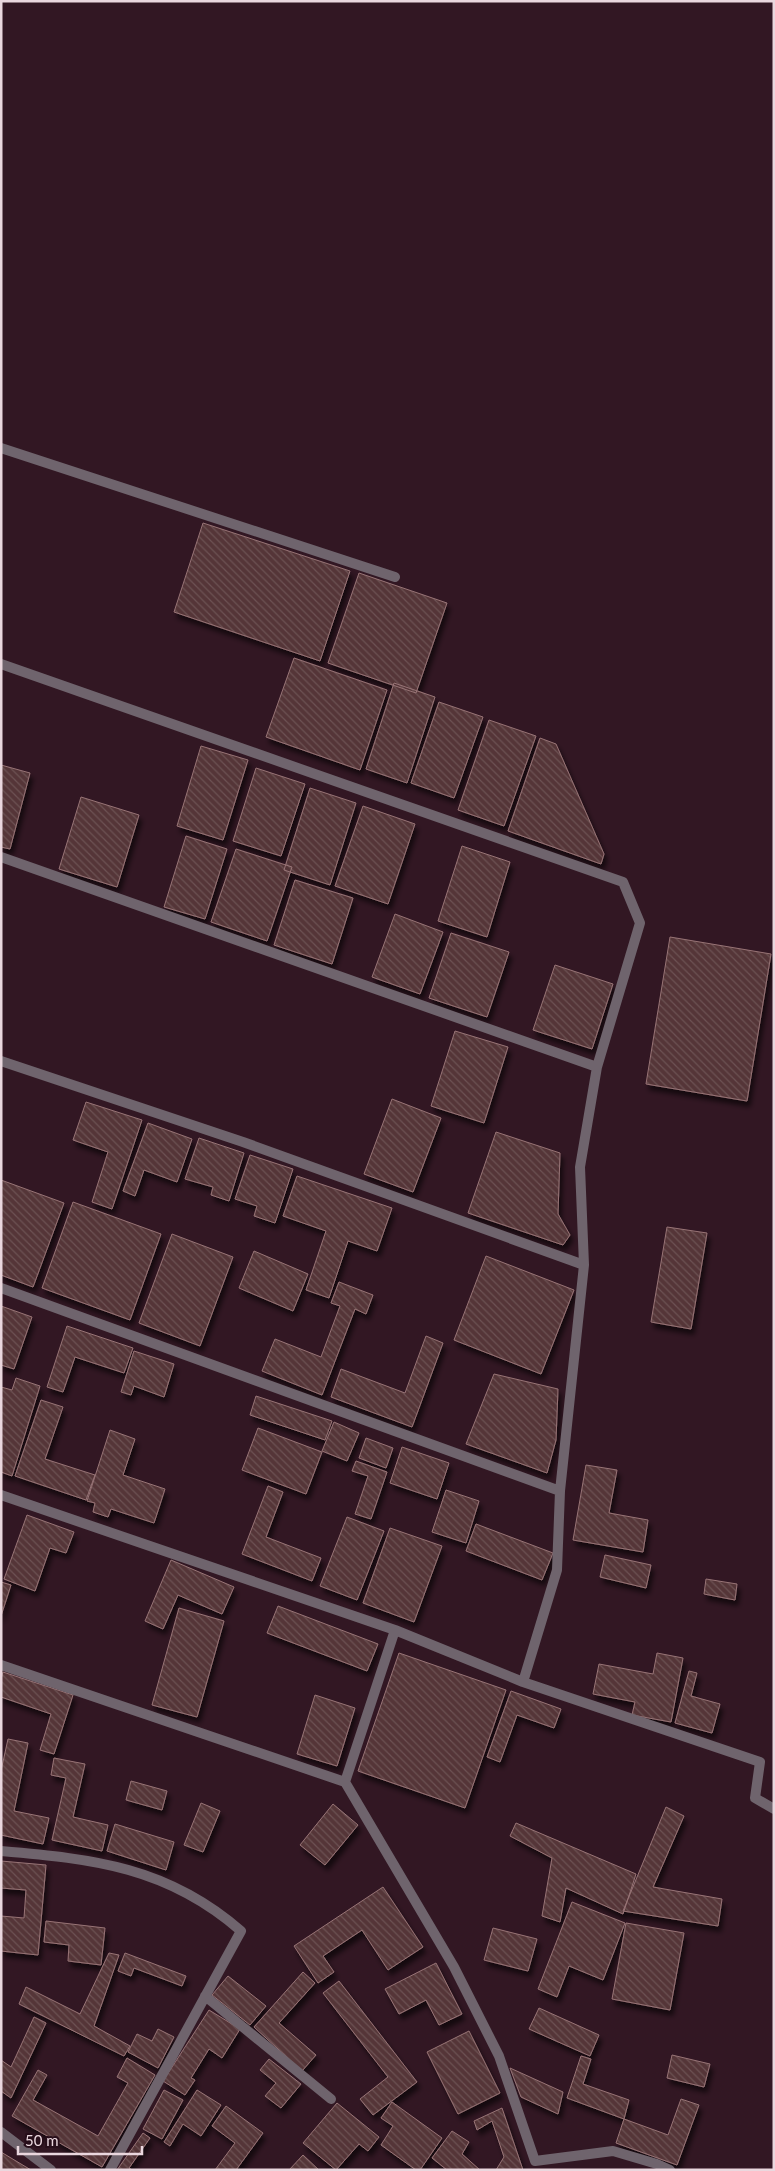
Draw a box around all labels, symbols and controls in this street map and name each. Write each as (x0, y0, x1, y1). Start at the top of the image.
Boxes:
scale bar (18, 2124, 141, 2156)
text: 50 m (25, 2131, 59, 2149)

